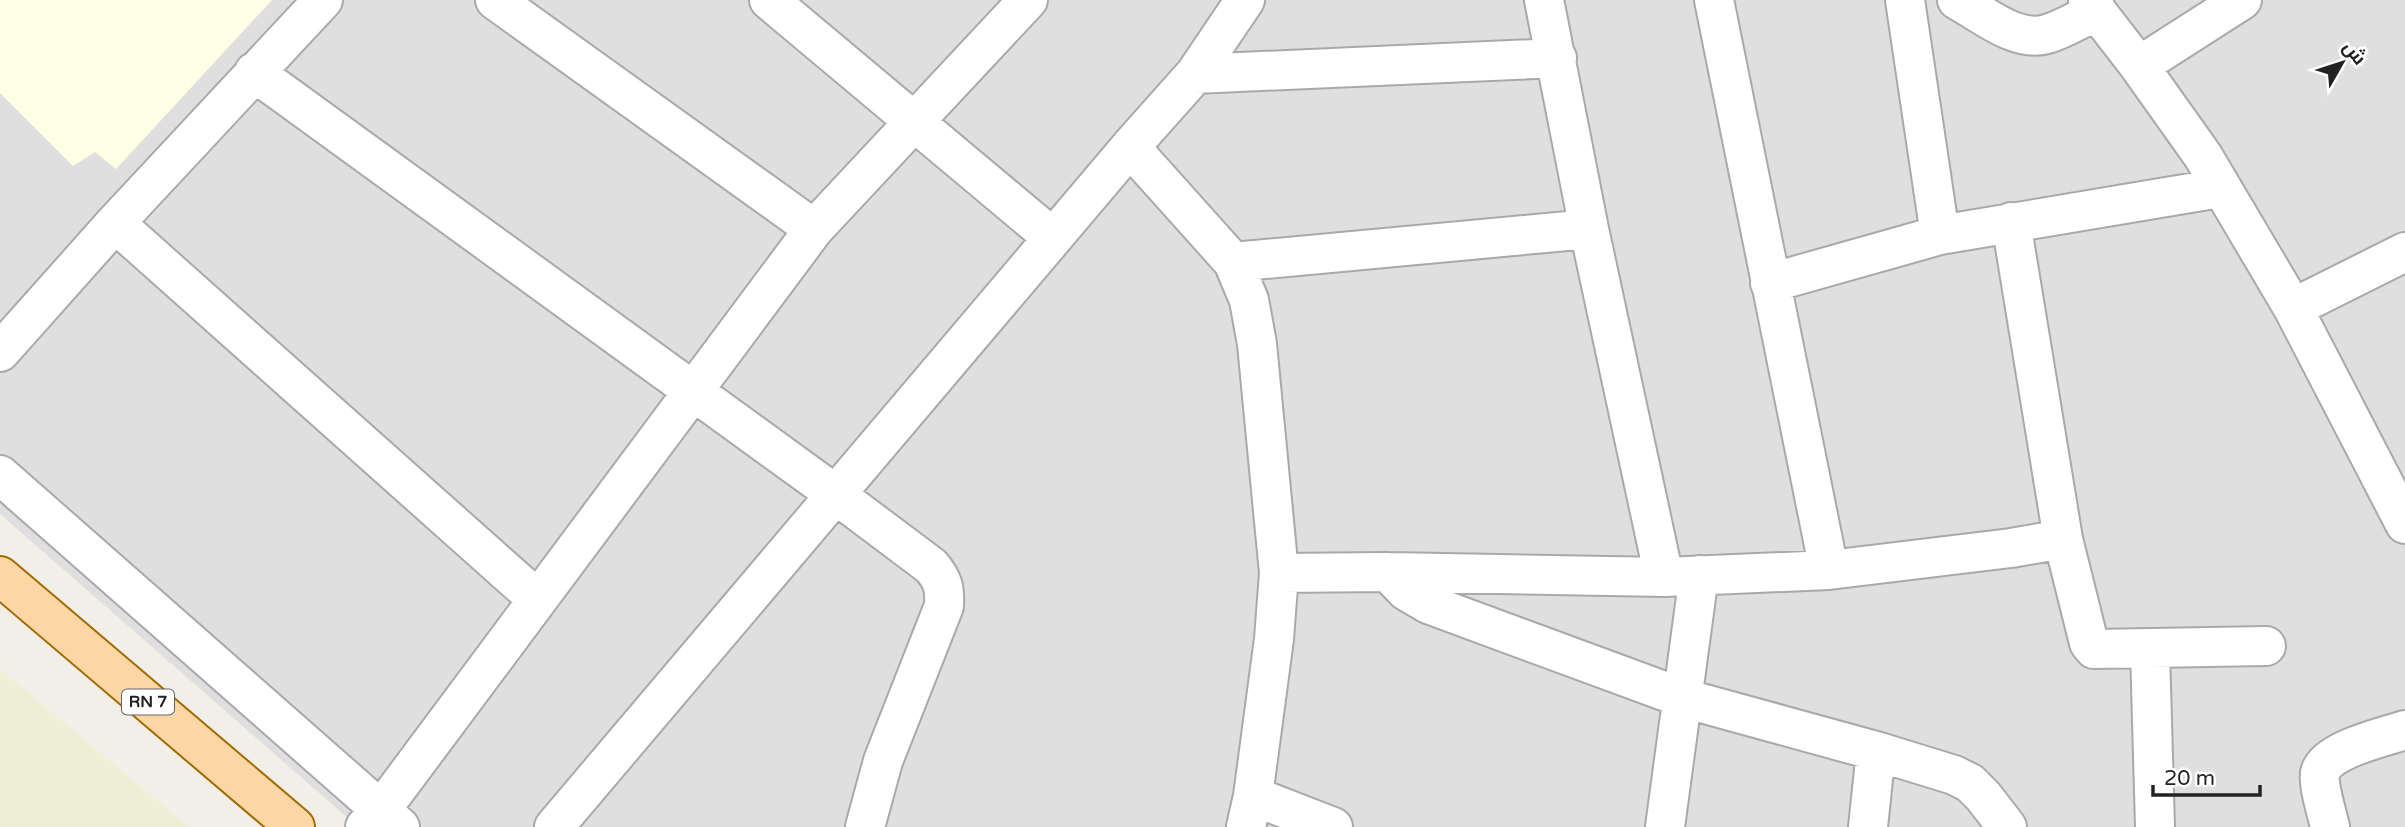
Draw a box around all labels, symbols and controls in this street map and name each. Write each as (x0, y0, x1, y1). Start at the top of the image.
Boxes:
north arrow (2307, 28, 2377, 98)
text: ش (2338, 37, 2371, 69)
road number: RN 7 (122, 690, 174, 715)
scale bar (2153, 754, 2260, 798)
text: 20 m (2164, 766, 2215, 791)

